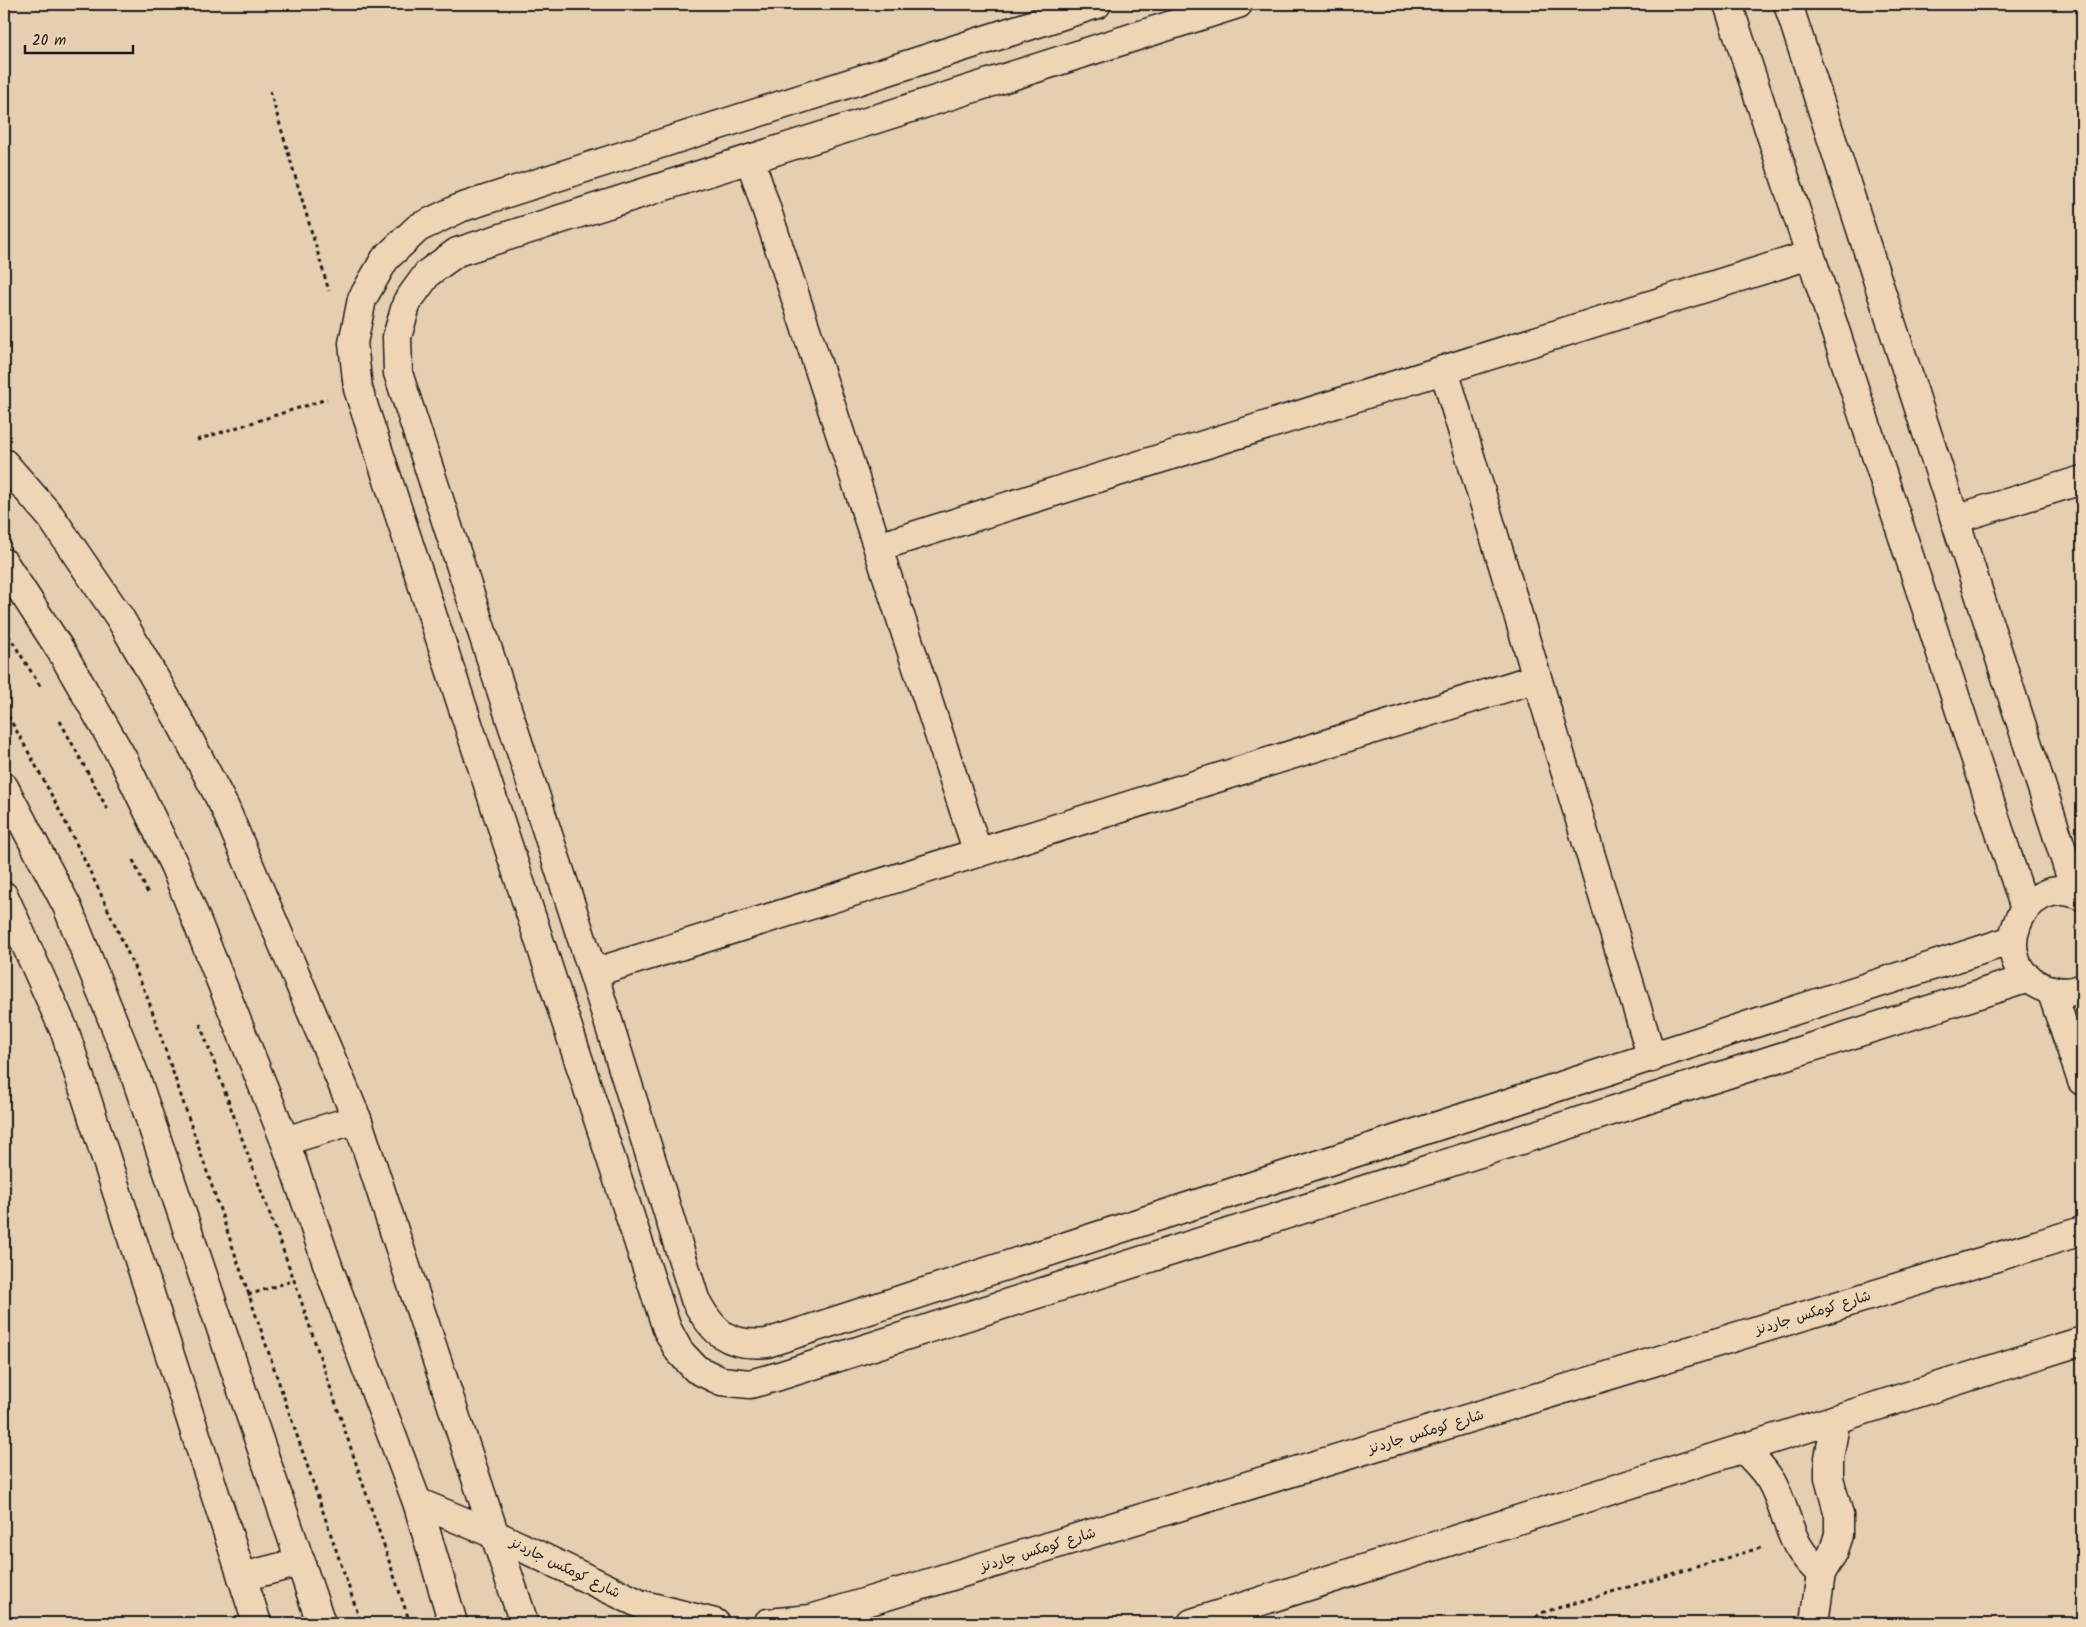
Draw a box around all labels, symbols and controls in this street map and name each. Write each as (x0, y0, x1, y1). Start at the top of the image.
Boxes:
scale bar (25, 22, 132, 54)
text: 20 m (32, 29, 66, 53)
street label: شارع كومكس جاردنز (1751, 1285, 1874, 1341)
street label: شارع كومكس جاردنز (1364, 1404, 1487, 1460)
street label: شارع كومكس جاردنز (976, 1522, 1099, 1578)
street label: شارع كومكس جاردنز (505, 1531, 624, 1604)

